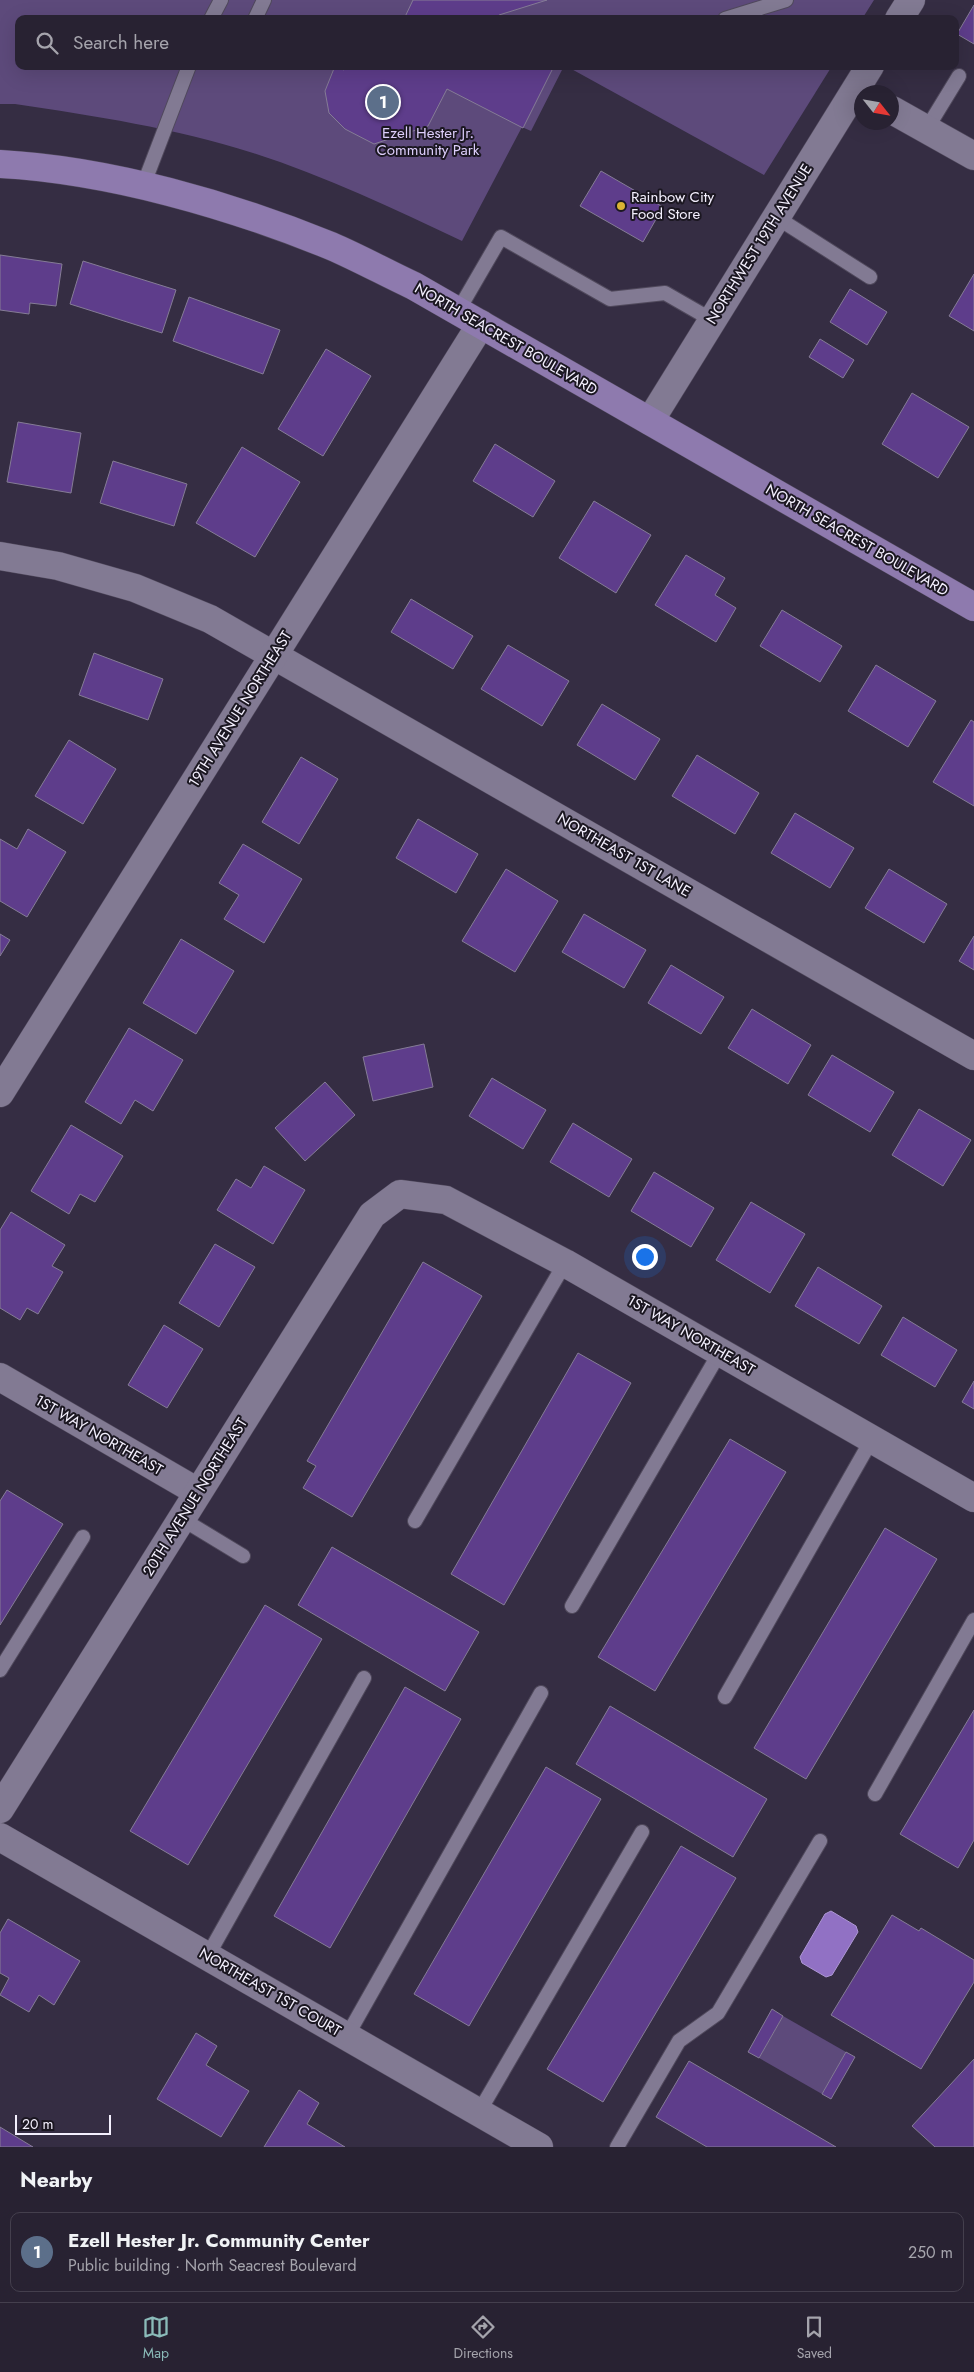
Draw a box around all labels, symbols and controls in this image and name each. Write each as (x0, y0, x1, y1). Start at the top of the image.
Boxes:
search box (15, 15, 959, 70)
icon: search (33, 29, 61, 57)
text: Search here (73, 29, 169, 56)
pin: 1 (367, 83, 399, 121)
north arrow (854, 85, 899, 130)
park label: Ezell Hester Jr. Community Park (377, 122, 480, 161)
street label: NORTHWEST 19TH AVENUE (701, 160, 817, 328)
place label: Rainbow City Food Store (631, 186, 714, 225)
marker: Rainbow City Food Store (615, 200, 627, 212)
street label: NORTH SEACREST BOULEVARD (410, 277, 602, 401)
street label: NORTH SEACREST BOULEVARD (761, 478, 953, 602)
street label: 19TH AVENUE NORTHEAST (183, 627, 297, 791)
street label: NORTHEAST 1ST LANE (553, 808, 695, 902)
your location (632, 1244, 658, 1270)
street label: 1ST WAY NORTHEAST (623, 1289, 759, 1381)
street label: 1ST WAY NORTHEAST (31, 1389, 167, 1481)
street label: 20TH AVENUE NORTHEAST (137, 1414, 253, 1580)
street label: NORTHEAST 1ST COURT (195, 1942, 345, 2042)
scale bar (15, 2112, 111, 2135)
text: 20 m (22, 2114, 54, 2134)
text: Nearby (20, 2165, 92, 2195)
text: Ezell Hester Jr. Community Center (68, 2227, 370, 2254)
text: 1 (33, 2241, 41, 2264)
text: 250 m (908, 2241, 953, 2264)
text: Public building · North Seacrest Boulevard (68, 2254, 357, 2277)
tab: Map (142, 2313, 170, 2363)
tab: Directions (454, 2313, 513, 2363)
tab: Saved (797, 2313, 832, 2363)

